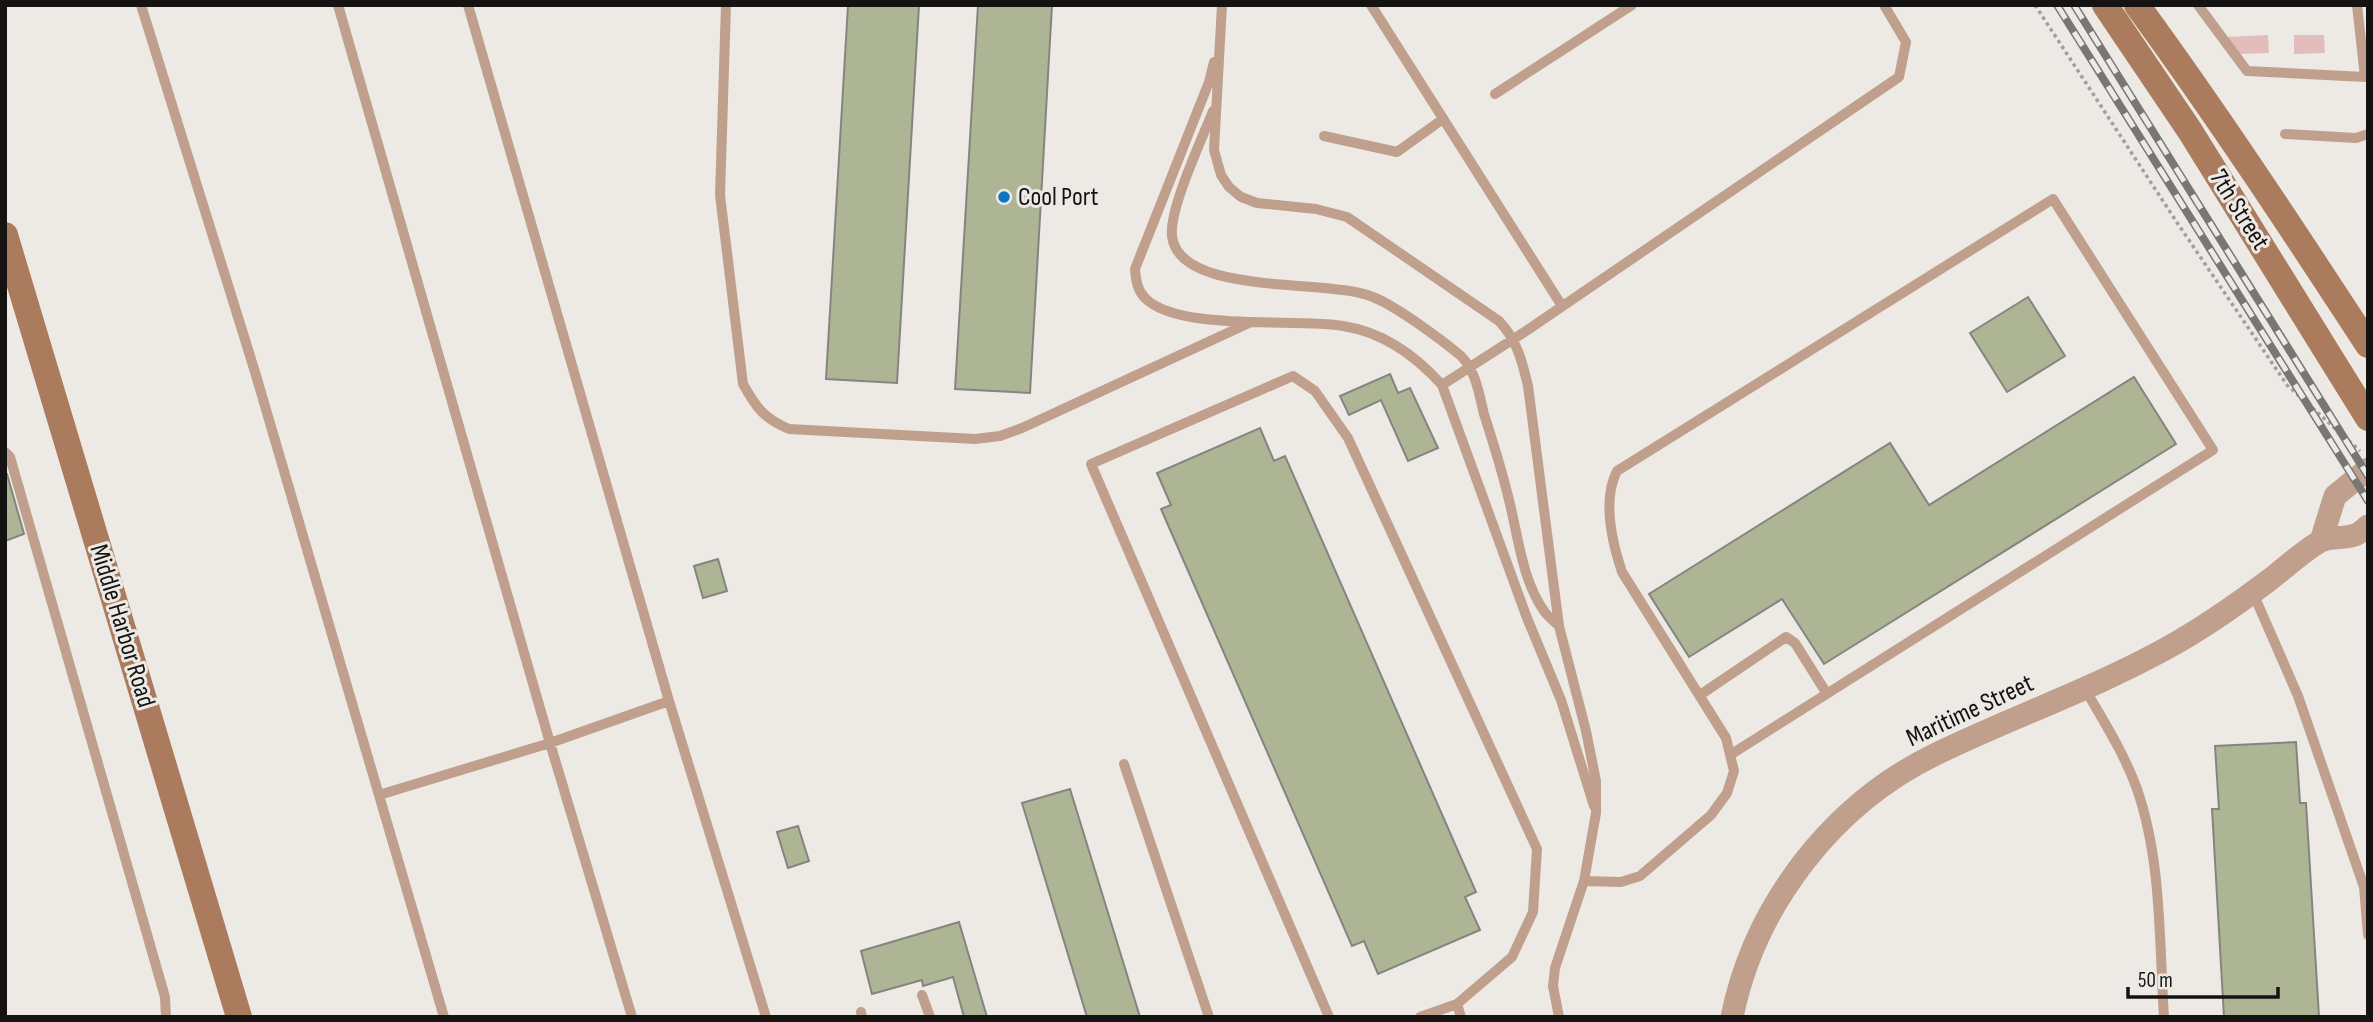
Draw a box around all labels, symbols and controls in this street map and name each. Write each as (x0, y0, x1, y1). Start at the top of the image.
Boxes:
street label: 7th Street (2202, 164, 2276, 256)
place label: Cool Port (1018, 182, 1098, 213)
marker: Cool Port (996, 189, 1012, 205)
street label: Middle Harbor Road (83, 541, 161, 711)
street label: Maritime Street (1902, 668, 2039, 754)
scale bar (2128, 956, 2278, 1000)
text: 50 m (2138, 968, 2173, 993)

